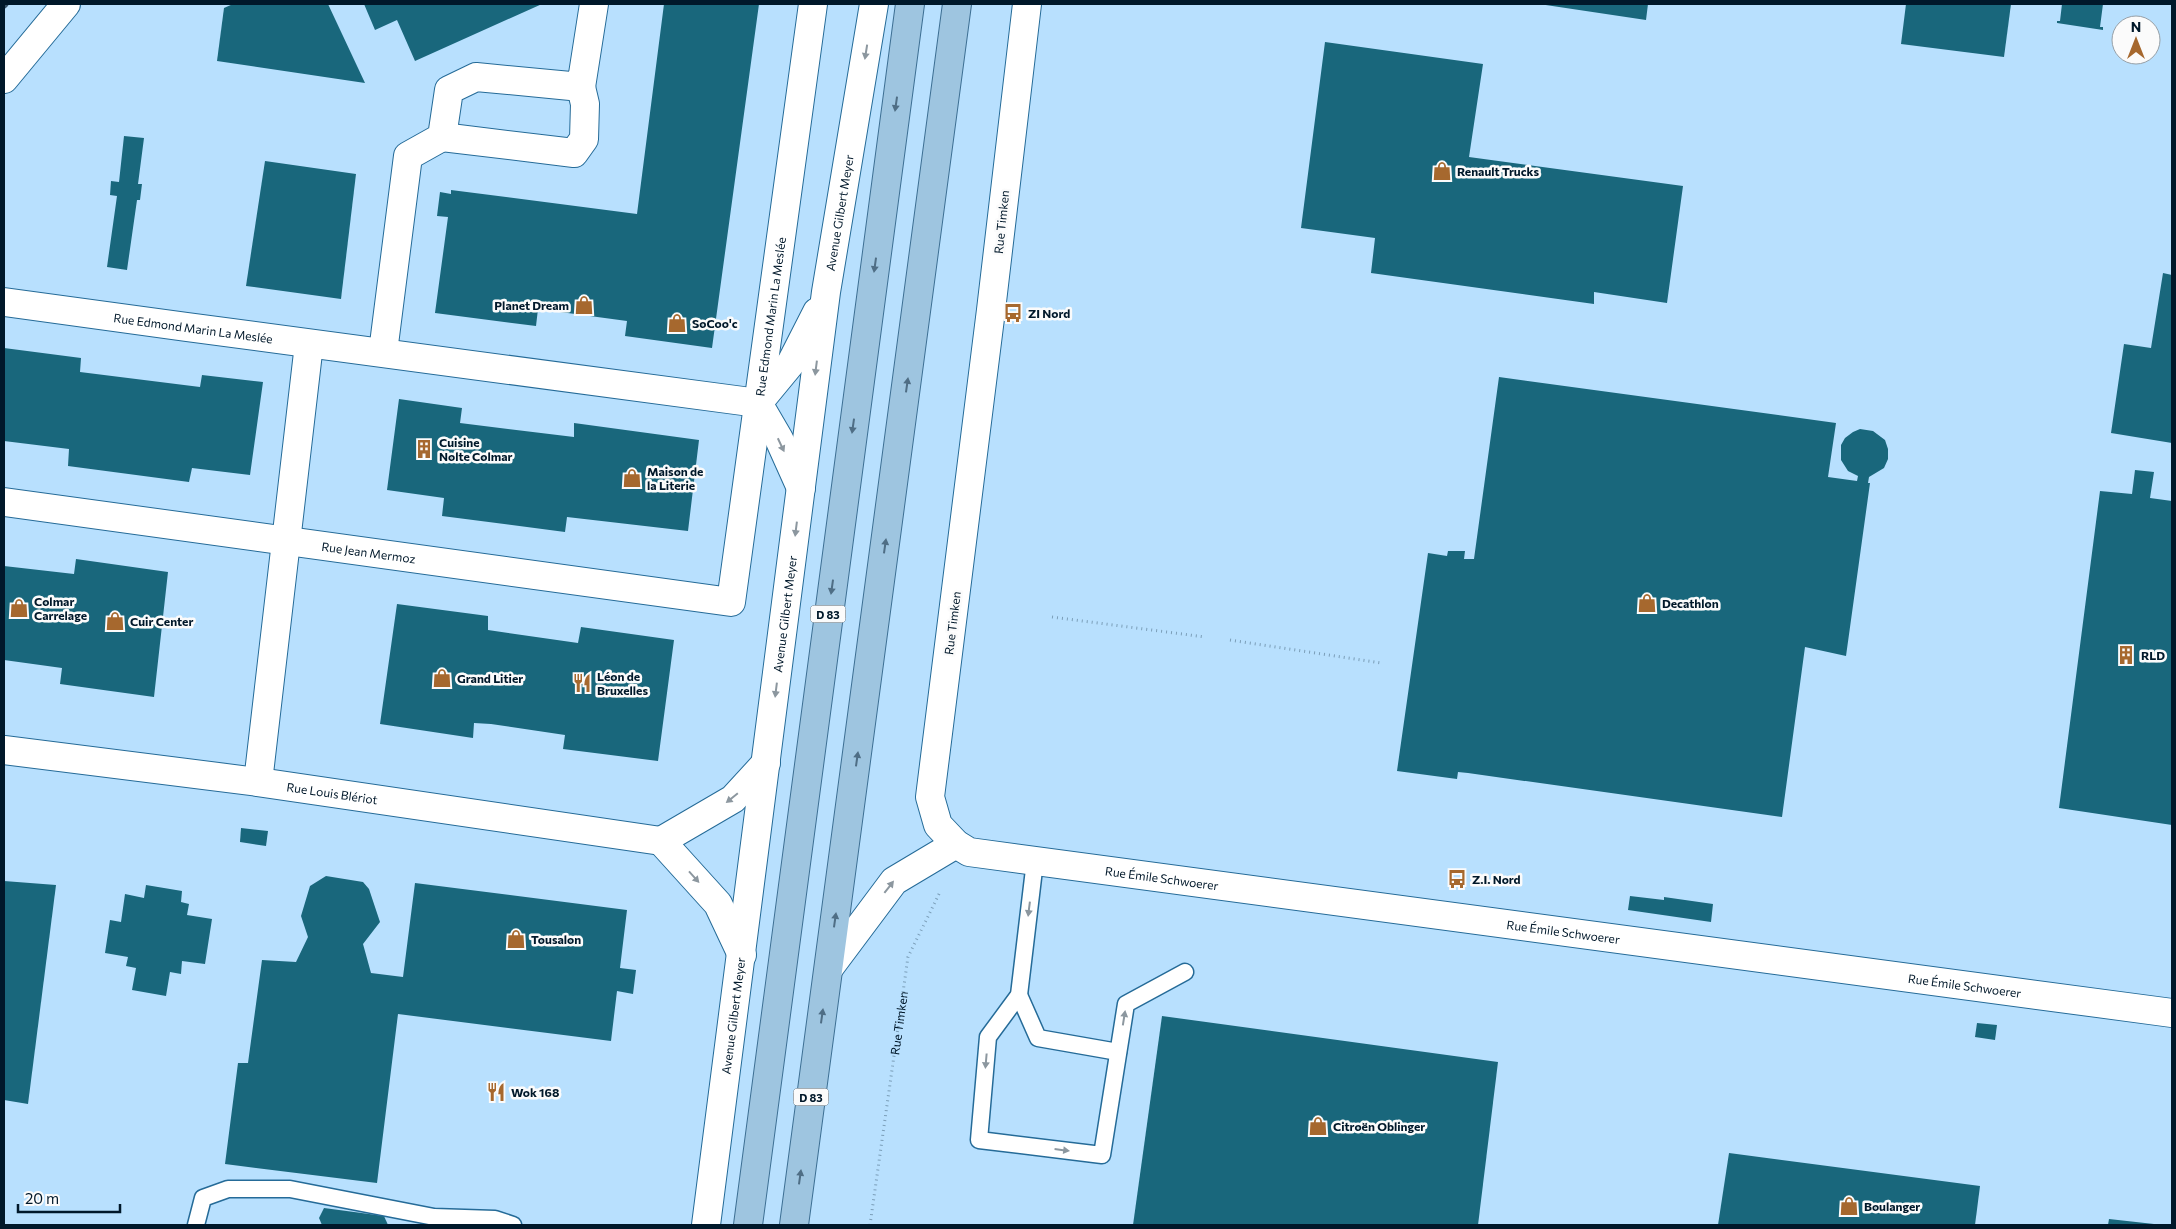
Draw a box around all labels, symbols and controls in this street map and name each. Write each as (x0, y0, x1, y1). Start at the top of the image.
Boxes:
north arrow (2111, 15, 2161, 65)
text: N (2131, 18, 2141, 35)
one-way arrow (861, 44, 869, 60)
one-way arrow (892, 96, 900, 112)
street label: Avenue Gilbert Meyer (823, 153, 856, 272)
shop icon: Renault Trucks (1431, 160, 1453, 182)
place label: Renault Trucks (1457, 164, 1539, 178)
street label: Rue Timken (991, 189, 1011, 255)
street label: Rue Edmond Marin La Meslée (752, 236, 788, 397)
one-way arrow (871, 258, 879, 274)
shop icon: Planet Dream (573, 294, 595, 316)
place label: Planet Dream (494, 298, 569, 312)
bus stop icon: ZI Nord (1002, 302, 1024, 324)
place label: ZI Nord (1028, 306, 1070, 320)
street label: Rue Edmond Marin La Meslée (113, 310, 274, 345)
shop icon: SoCoo'c (666, 312, 688, 334)
place label: SoCoo'c (692, 316, 738, 330)
one-way arrow (812, 360, 820, 376)
one-way arrow (903, 376, 911, 392)
one-way arrow (849, 419, 857, 435)
place label: Cuisine Nolte Colmar (439, 435, 513, 463)
building icon: Cuisine Nolte Colmar (413, 438, 435, 460)
one-way arrow (777, 438, 785, 452)
place label: Maison de la Literie (647, 464, 703, 492)
shop icon: Maison de la Literie (621, 467, 643, 489)
one-way arrow (792, 522, 800, 538)
one-way arrow (881, 537, 889, 553)
street label: Rue Jean Mermoz (321, 539, 417, 566)
street label: Avenue Gilbert Meyer (770, 555, 799, 673)
one-way arrow (828, 580, 836, 596)
street label: Rue Timken (941, 590, 963, 656)
shop icon: Decathlon (1636, 592, 1658, 614)
place label: Colmar Carrelage (34, 594, 87, 622)
place label: Decathlon (1662, 596, 1719, 610)
shop icon: Colmar Carrelage (8, 597, 30, 619)
road number: D 83 (810, 606, 846, 622)
shop icon: Cuir Center (104, 610, 126, 632)
place label: Cuir Center (130, 614, 193, 628)
building icon: RLD (2115, 644, 2137, 666)
place label: RLD (2141, 648, 2165, 662)
shop icon: Grand Litier (431, 667, 453, 689)
place label: Léon de Bruxelles (597, 669, 648, 697)
place label: Grand Litier (457, 671, 523, 685)
restaurant icon: Léon de Bruxelles (571, 672, 593, 694)
one-way arrow (771, 683, 779, 699)
one-way arrow (853, 750, 861, 766)
street label: Rue Louis Blériot (286, 779, 379, 806)
one-way arrow (726, 793, 739, 804)
street label: Rue Émile Schwoerer (1104, 863, 1220, 892)
bus stop icon: Z.I. Nord (1446, 868, 1468, 890)
one-way arrow (688, 871, 700, 883)
place label: Z.I. Nord (1472, 872, 1521, 886)
one-way arrow (884, 881, 895, 894)
one-way arrow (1025, 902, 1033, 918)
one-way arrow (831, 912, 839, 928)
street label: Rue Émile Schwoerer (1506, 917, 1621, 946)
shop icon: Tousalon (505, 928, 527, 950)
place label: Tousalon (531, 932, 581, 946)
street label: Avenue Gilbert Meyer (718, 956, 747, 1075)
street label: Rue Émile Schwoerer (1907, 971, 2022, 1000)
street label: Rue Timken (887, 990, 910, 1056)
one-way arrow (818, 1008, 826, 1024)
one-way arrow (1120, 1009, 1128, 1025)
one-way arrow (981, 1053, 989, 1069)
restaurant icon: Wok 168 (485, 1081, 507, 1103)
place label: Wok 168 (511, 1085, 559, 1099)
road number: D 83 (794, 1088, 828, 1106)
shop icon: Citroën Oblinger (1307, 1115, 1329, 1137)
place label: Citroën Oblinger (1333, 1119, 1425, 1133)
one-way arrow (1054, 1146, 1070, 1154)
one-way arrow (796, 1169, 804, 1185)
scale bar (18, 1182, 120, 1214)
text: 20 m (25, 1189, 59, 1207)
shop icon: Boulanger (1838, 1195, 1860, 1217)
place label: Boulanger (1864, 1199, 1920, 1213)

